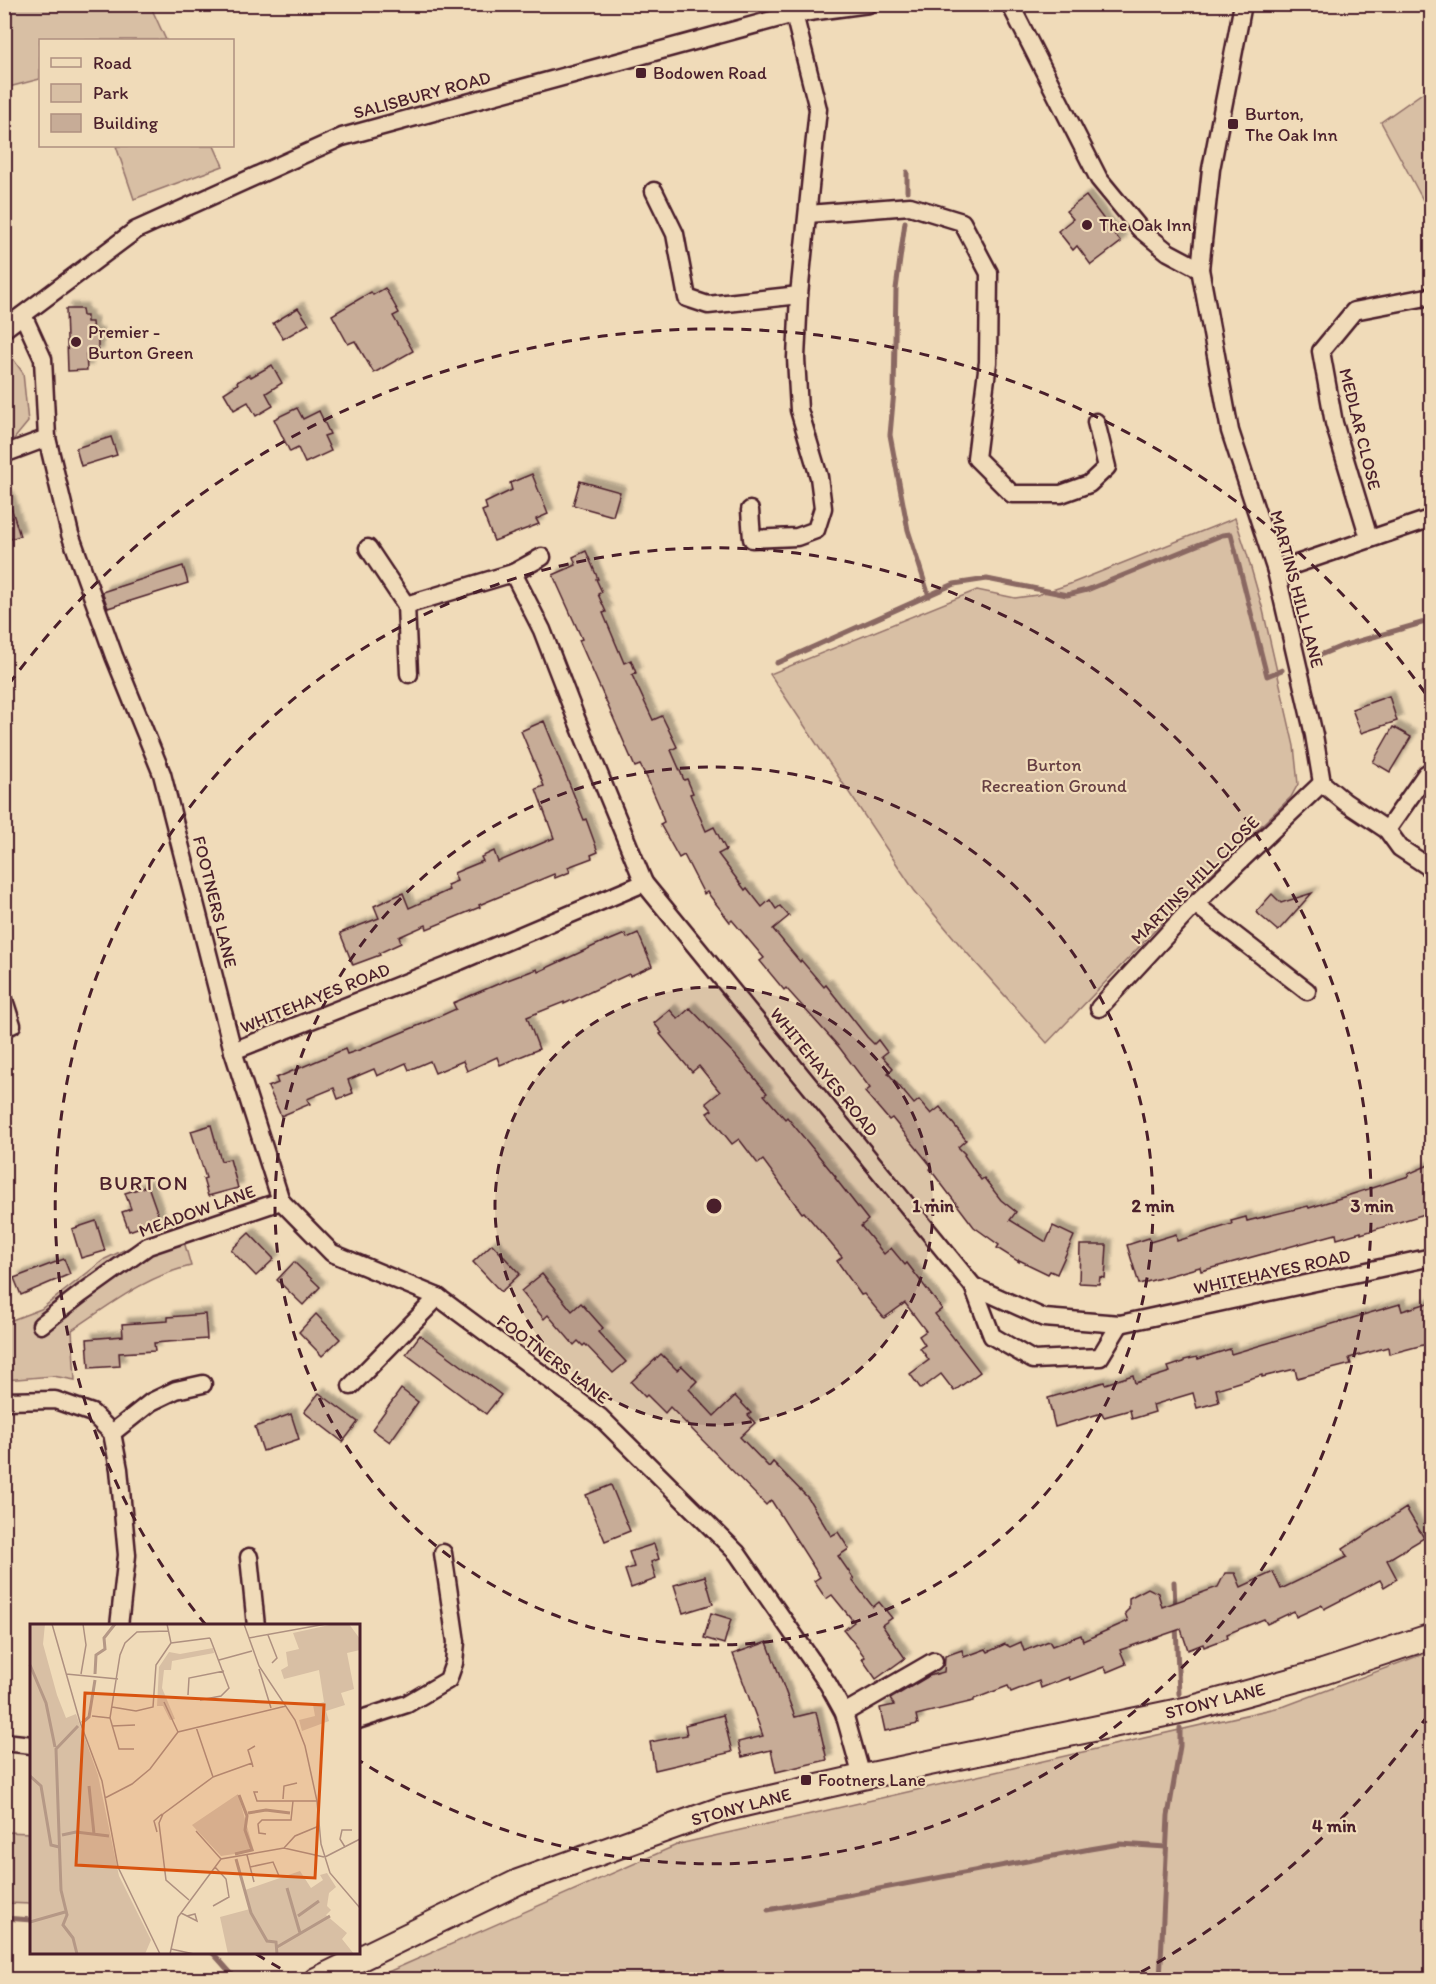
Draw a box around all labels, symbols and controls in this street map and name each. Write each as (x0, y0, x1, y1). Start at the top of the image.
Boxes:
legend (39, 39, 234, 147)
text: Road (93, 52, 132, 74)
place label: Bodowen Road (653, 62, 767, 84)
street label: SALISBURY ROAD (351, 66, 493, 124)
marker: Bodowen Road (634, 66, 648, 80)
text: Park (93, 82, 128, 104)
place label: Burton, The Oak Inn (1245, 103, 1338, 146)
text: Building (93, 112, 159, 134)
marker: Burton, The Oak Inn (1226, 117, 1240, 131)
place label: The Oak Inn (1099, 214, 1192, 236)
marker: The Oak Inn (1080, 218, 1094, 232)
place label: Premier - Burton Green (88, 321, 194, 364)
marker: Premier - Burton Green (69, 335, 83, 349)
street label: MEDLAR CLOSE (1334, 366, 1386, 492)
street label: MARTINS HILL LANE (1265, 508, 1329, 670)
park label: Burton Recreation Ground (981, 754, 1127, 797)
street label: MARTINS HILL CLOSE (1126, 811, 1264, 949)
street label: FOOTNERS LANE (188, 834, 242, 970)
street label: WHITEHAYES ROAD (237, 958, 393, 1038)
street label: WHITEHAYES ROAD (765, 1003, 883, 1141)
district label: BURTON (99, 1170, 189, 1195)
street label: MEADOW LANE (136, 1180, 258, 1242)
text: 1 min (912, 1195, 954, 1217)
text: 2 min (1132, 1195, 1175, 1217)
text: 3 min (1350, 1195, 1394, 1217)
centre of rings (704, 1196, 724, 1216)
street label: WHITEHAYES ROAD (1192, 1245, 1352, 1299)
street label: FOOTNERS LANE (492, 1310, 614, 1408)
inset map (30, 1624, 360, 1954)
street label: STONY LANE (1163, 1678, 1267, 1724)
place label: Footners Lane (818, 1769, 926, 1791)
marker: Footners Lane (799, 1773, 813, 1787)
street label: STONY LANE (689, 1783, 793, 1831)
text: 4 min (1312, 1815, 1357, 1837)

